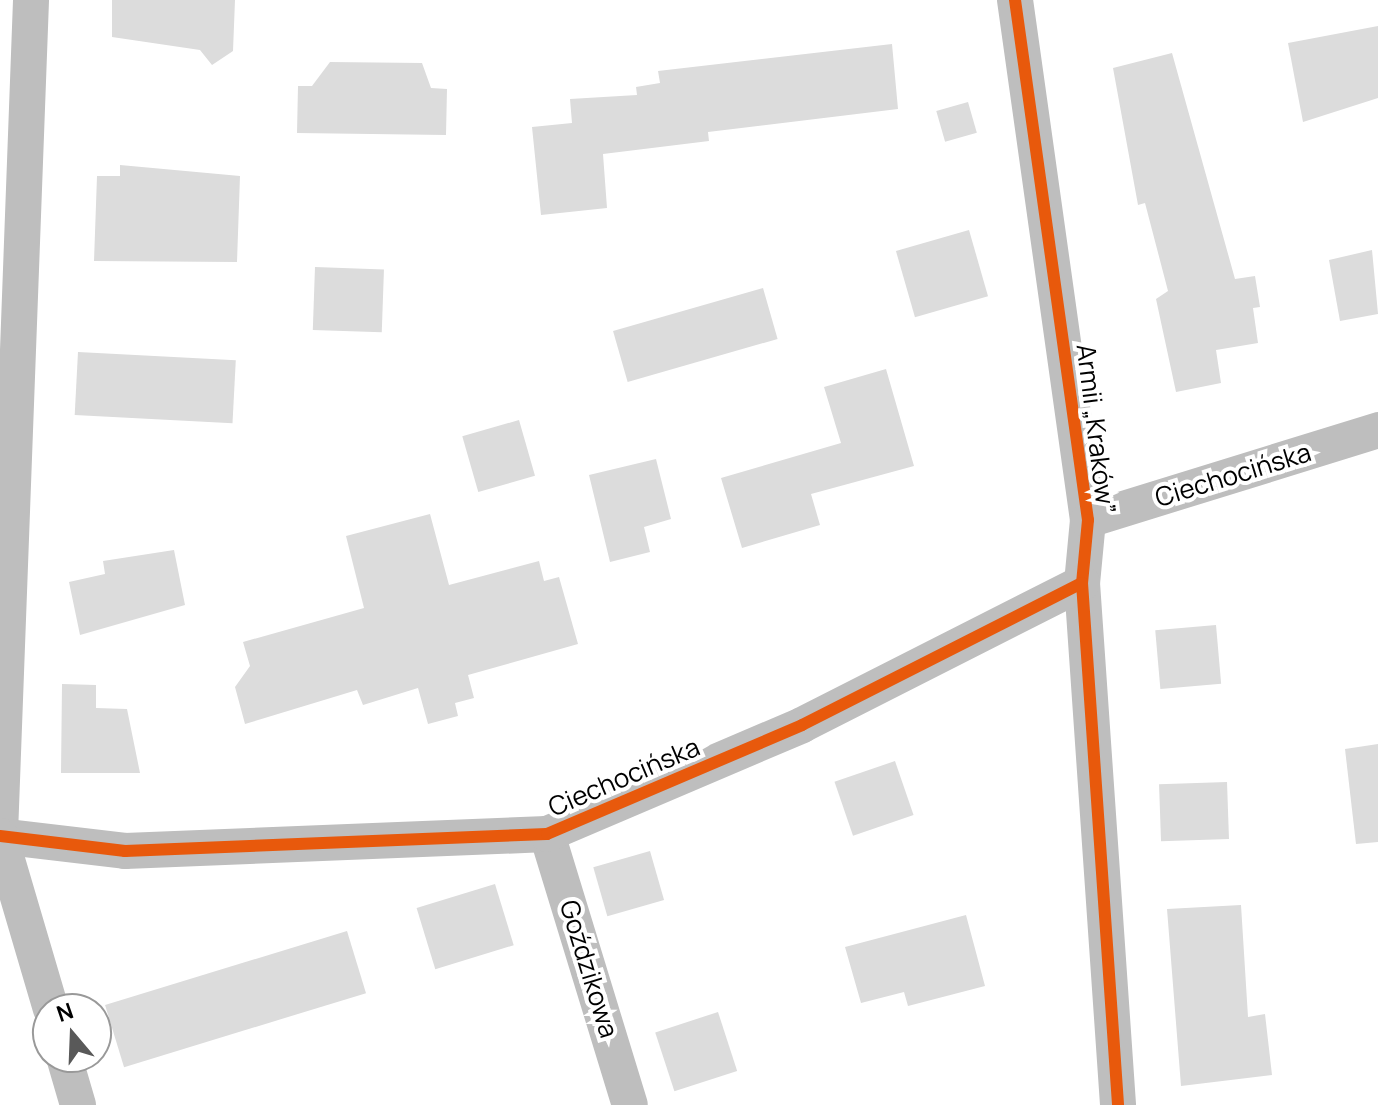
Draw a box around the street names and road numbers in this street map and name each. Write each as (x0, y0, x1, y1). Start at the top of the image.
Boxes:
street label: Armii „Kraków” (1070, 342, 1122, 516)
street label: Ciechocińska (1151, 436, 1315, 514)
street label: Ciechocińska (544, 731, 704, 823)
street label: Goździkowa (553, 896, 625, 1042)

